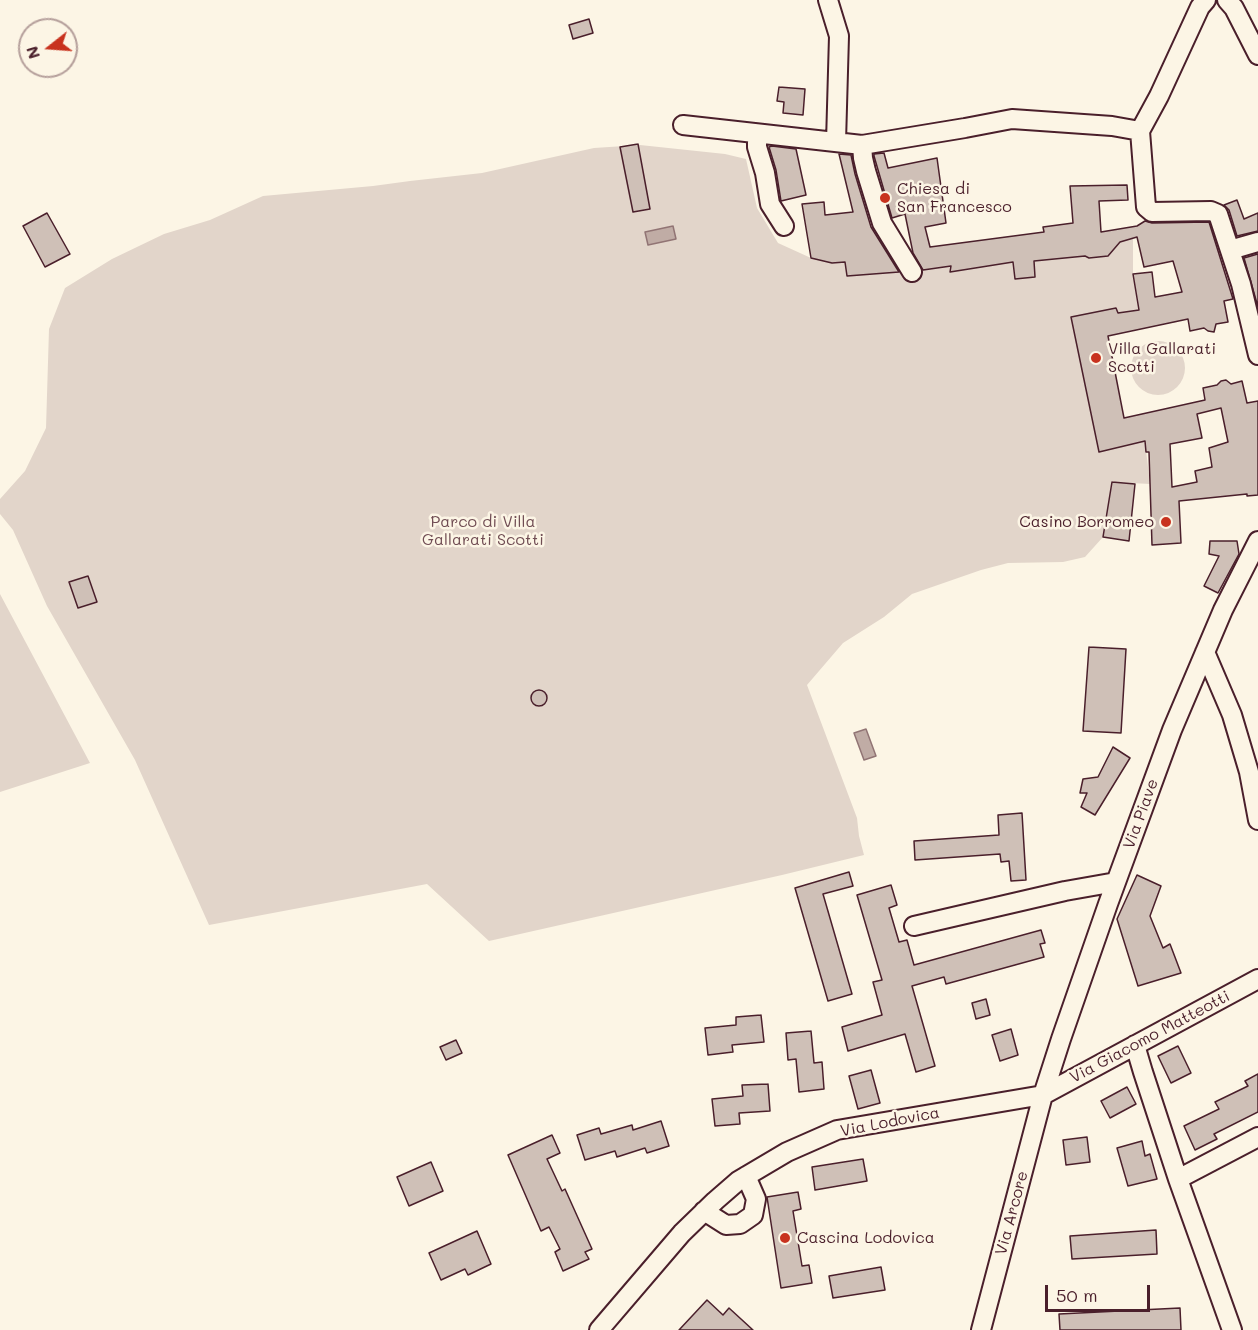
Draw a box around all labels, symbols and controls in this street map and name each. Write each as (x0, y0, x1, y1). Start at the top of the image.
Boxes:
north arrow (18, 18, 78, 78)
text: N (20, 44, 44, 62)
place label: Chiesa di San Francesco (897, 179, 1012, 217)
marker: Chiesa di San Francesco (878, 191, 892, 205)
place label: Villa Gallarati Scotti (1108, 339, 1216, 377)
marker: Villa Gallarati Scotti (1089, 351, 1103, 365)
park label: Parco di Villa Gallarati Scotti (422, 512, 544, 550)
place label: Casino Borromeo (1019, 512, 1154, 532)
marker: Casino Borromeo (1159, 515, 1173, 529)
street label: Via Piave (1119, 776, 1163, 852)
street label: Via Giacomo Matteotti (1067, 987, 1233, 1087)
street label: Via Lodovica (839, 1103, 941, 1141)
street label: Via Arcore (992, 1169, 1032, 1257)
place label: Cascina Lodovica (797, 1228, 935, 1248)
marker: Cascina Lodovica (778, 1231, 792, 1245)
scale bar (1048, 1273, 1153, 1311)
text: 50 m (1056, 1283, 1098, 1307)

